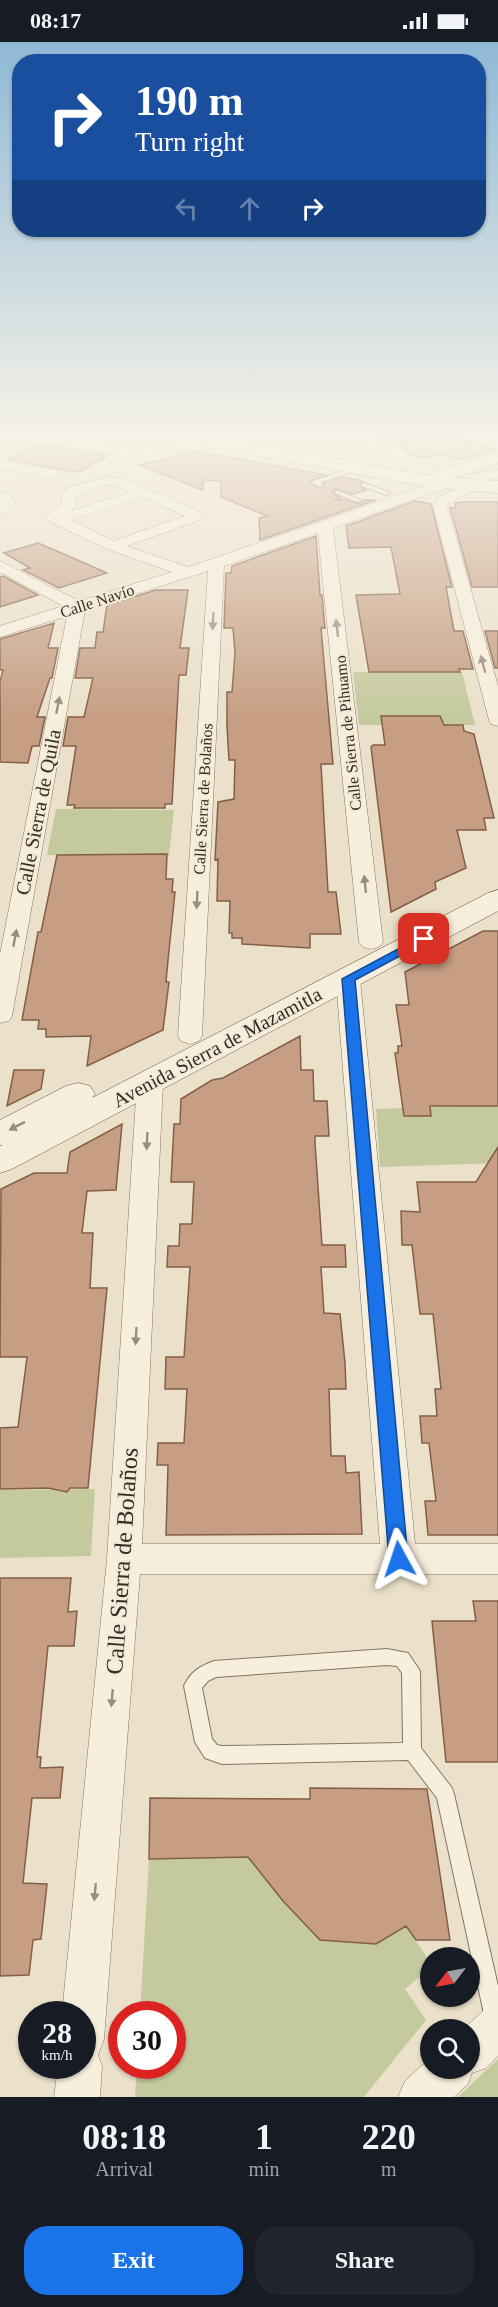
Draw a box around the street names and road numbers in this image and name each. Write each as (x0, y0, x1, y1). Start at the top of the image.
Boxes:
street label: Calle Navío (58, 581, 136, 621)
street label: Calle Sierra de Pihuamo (331, 655, 365, 811)
street label: Calle Sierra de Bolaños (191, 723, 215, 875)
street label: Calle Sierra de Quila (11, 727, 65, 897)
street label: Avenida Sierra de Mazamitla (109, 982, 325, 1112)
street label: Calle Sierra de Bolaños (101, 1447, 143, 1675)

